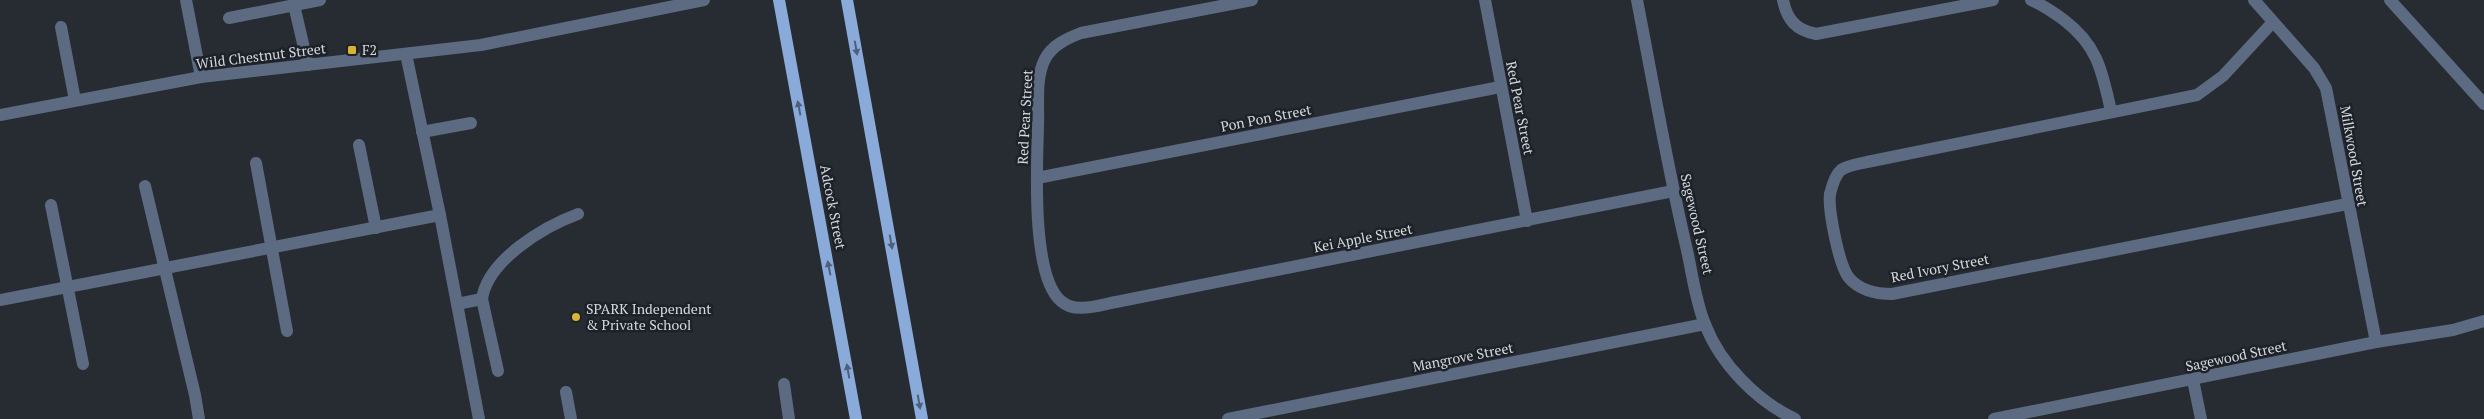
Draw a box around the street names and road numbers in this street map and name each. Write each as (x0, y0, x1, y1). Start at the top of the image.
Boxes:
street label: Wild Chestnut Street (195, 38, 328, 73)
street label: Red Pear Street (1502, 59, 1539, 157)
street label: Red Pear Street (1013, 68, 1037, 165)
street label: Pon Pon Street (1219, 99, 1314, 136)
street label: Milkwood Street (2336, 104, 2373, 208)
street label: Adcock Street (816, 163, 851, 252)
street label: Sagewood Street (1677, 172, 1719, 277)
street label: Kei Apple Street (1312, 218, 1415, 256)
street label: Red Ivory Street (1889, 249, 1991, 286)
street label: Sagewood Street (2184, 335, 2289, 376)
street label: Mangrove Street (1411, 337, 1516, 376)

